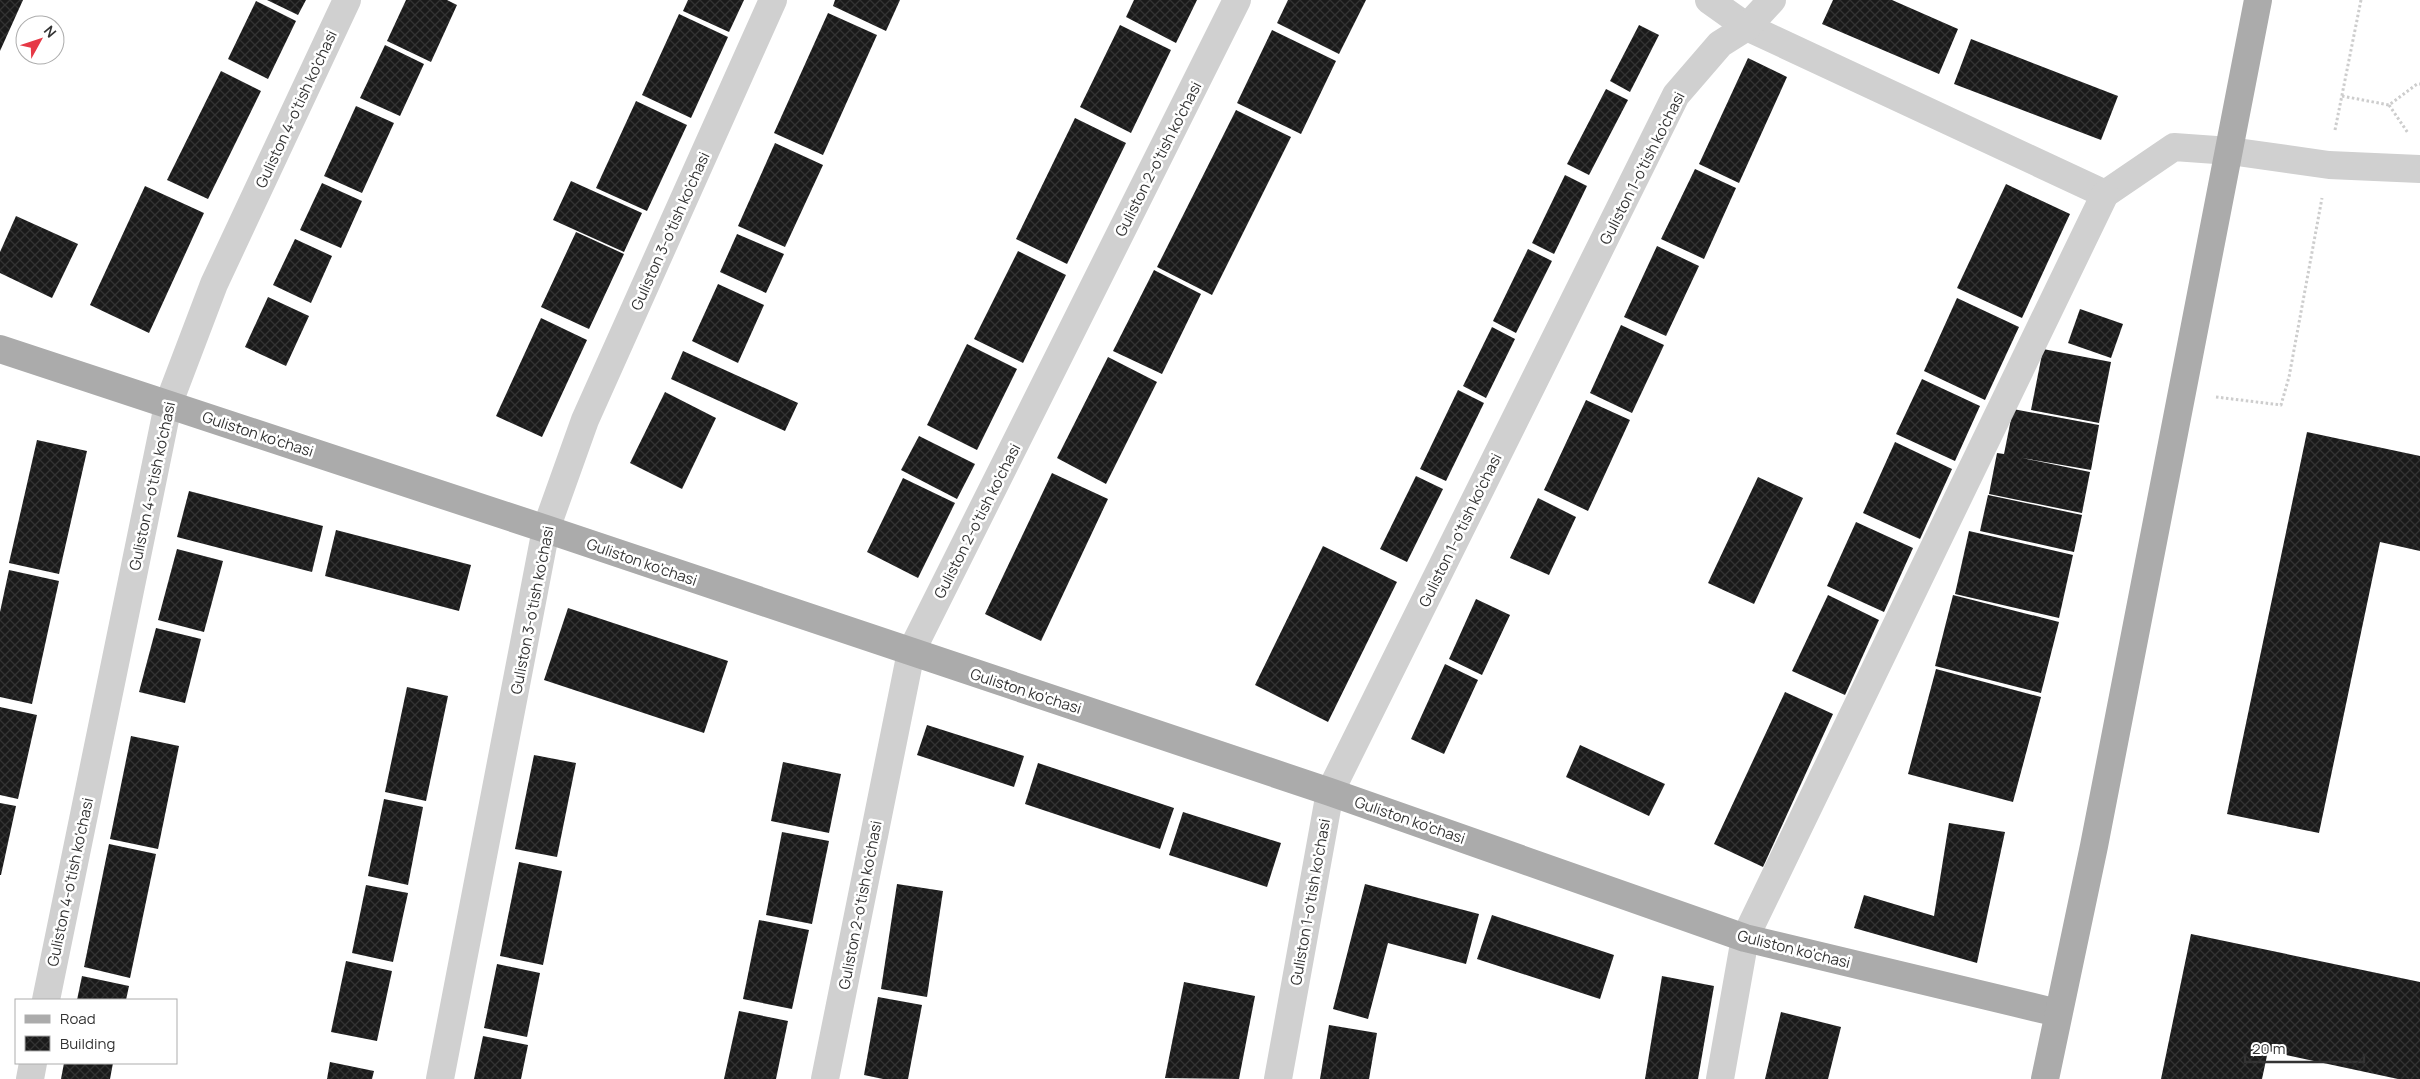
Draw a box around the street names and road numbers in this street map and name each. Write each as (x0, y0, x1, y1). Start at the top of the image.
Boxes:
street label: Guliston 4-o'tish ko'chasi (250, 27, 342, 191)
street label: Guliston 2-o'tish ko'chasi (1110, 78, 1206, 240)
street label: Guliston 1-o'tish ko'chasi (1594, 88, 1690, 248)
street label: Guliston 3-o'tish ko'chasi (626, 149, 714, 313)
street label: Guliston 4-o'tish ko'chasi (124, 400, 180, 572)
street label: Guliston ko'chasi (200, 406, 316, 462)
street label: Guliston 2-o'tish ko'chasi (929, 440, 1025, 602)
street label: Guliston 1-o'tish ko'chasi (1414, 450, 1506, 610)
street label: Guliston 3-o'tish ko'chasi (505, 524, 559, 696)
street label: Guliston ko'chasi (584, 533, 700, 591)
street label: Guliston ko'chasi (968, 663, 1084, 719)
street label: Guliston ko'chasi (1352, 791, 1468, 849)
street label: Guliston 4-o'tish ko'chasi (42, 796, 98, 968)
street label: Guliston 1-o'tish ko'chasi (1285, 817, 1335, 987)
street label: Guliston 2-o'tish ko'chasi (833, 819, 887, 991)
street label: Guliston ko'chasi (1735, 925, 1853, 973)

